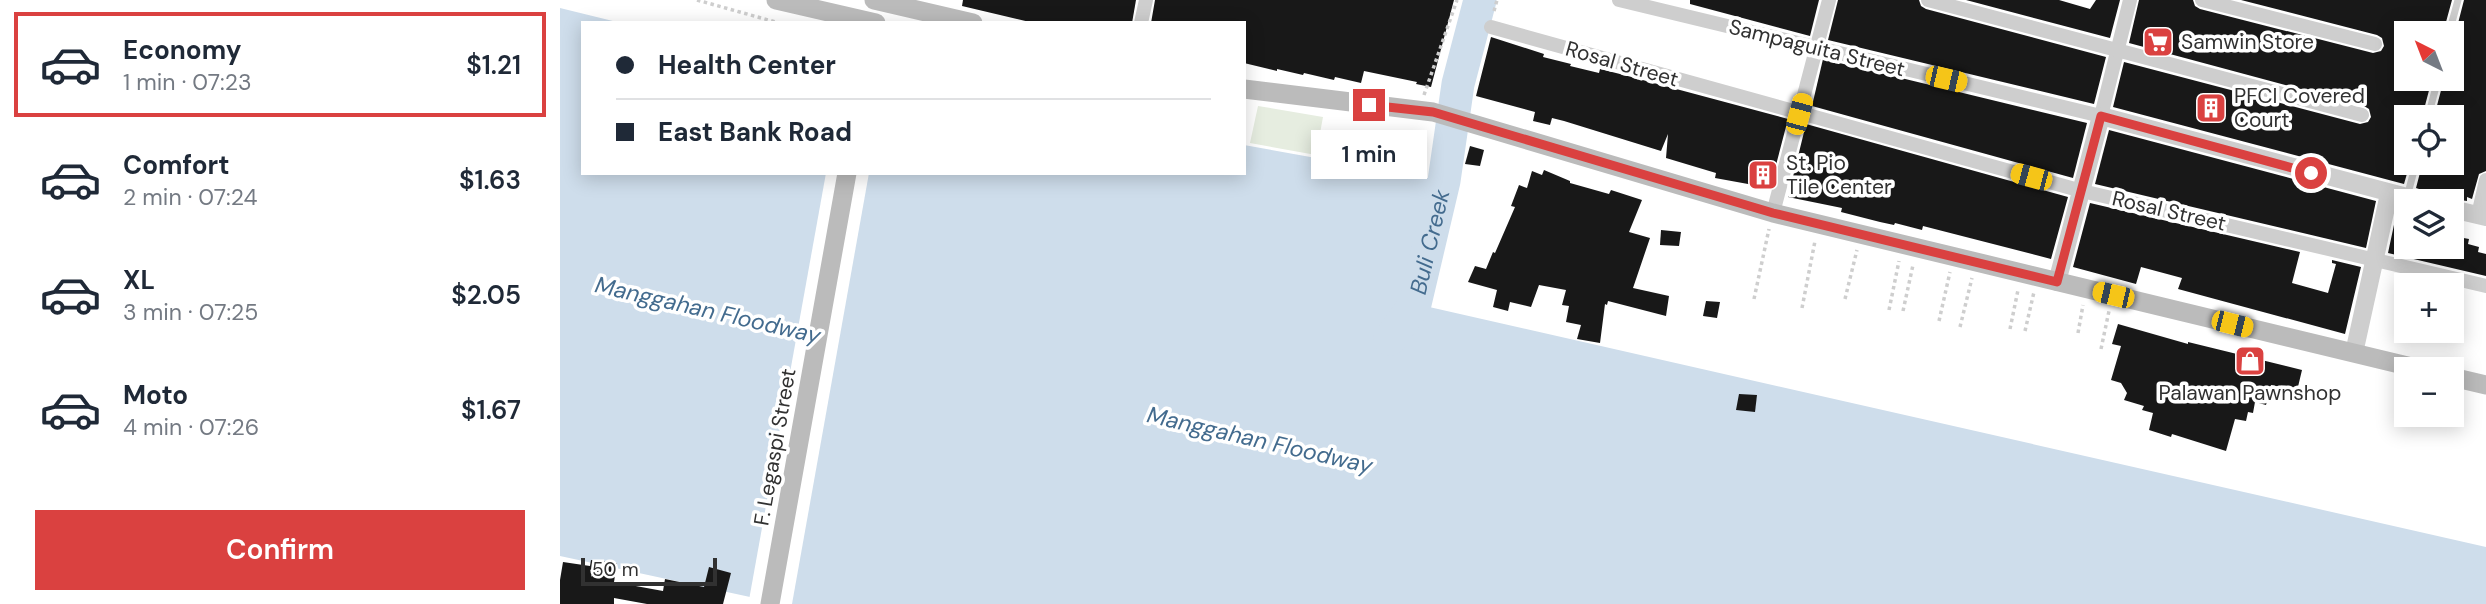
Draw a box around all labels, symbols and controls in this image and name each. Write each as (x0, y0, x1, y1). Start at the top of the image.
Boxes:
street label: Sampaguita Street (1726, 13, 1908, 83)
north arrow (2394, 21, 2464, 91)
map controls (2394, 21, 2464, 427)
supermarket icon: Samwin Store (2141, 25, 2175, 59)
place label: Samwin Store (2181, 28, 2314, 56)
icon: car (39, 33, 102, 96)
text: Economy (123, 33, 241, 67)
street label: Rosal Street (1562, 35, 1682, 93)
text: $1.21 (466, 48, 521, 82)
text: Health Center (658, 48, 836, 82)
car (1924, 64, 1969, 94)
text: 1 min · 07:23 (123, 67, 251, 97)
place label: PFCI Covered Court (2234, 82, 2365, 134)
route end (1353, 89, 1385, 121)
car (1784, 91, 1815, 137)
building icon: PFCI Covered Court (2194, 91, 2228, 125)
button: locate (2394, 105, 2464, 175)
text: East Bank Road (658, 115, 852, 149)
callout: 1 min (1311, 130, 1427, 178)
text: 1 min (1342, 139, 1396, 169)
icon: car (39, 148, 102, 211)
text: Comfort (123, 148, 229, 182)
place label: St. Pio Tile Center (1786, 149, 1892, 201)
route start (2295, 157, 2327, 189)
building icon: St. Pio Tile Center (1746, 158, 1780, 192)
car (2008, 161, 2055, 193)
text: $1.63 (459, 163, 521, 197)
text: 2 min · 07:24 (123, 182, 258, 212)
street label: Rosal Street (2109, 184, 2229, 238)
water label: Buli Creek (1403, 186, 1457, 297)
button: layers (2394, 189, 2464, 259)
icon: car (39, 263, 102, 326)
text: XL (123, 263, 155, 297)
water label: Manggahan Floodway (592, 269, 825, 351)
button: + (2394, 273, 2464, 343)
text: $2.05 (451, 278, 521, 312)
car (2091, 280, 2136, 310)
text: 3 min · 07:25 (123, 297, 258, 327)
car (2210, 309, 2255, 339)
shop icon: Palawan Pawnshop (2233, 344, 2267, 378)
button: − (2394, 357, 2464, 427)
street label: F. Legaspi Street (747, 366, 803, 528)
icon: car (39, 378, 102, 441)
text: Moto (123, 378, 188, 412)
place label: Palawan Pawnshop (2159, 379, 2341, 407)
text: $1.67 (461, 393, 521, 427)
water label: Manggahan Floodway (1144, 399, 1377, 481)
text: 4 min · 07:26 (123, 412, 259, 442)
button: Confirm (35, 510, 525, 590)
scale bar (581, 555, 718, 587)
text: 50 m (592, 557, 639, 582)

